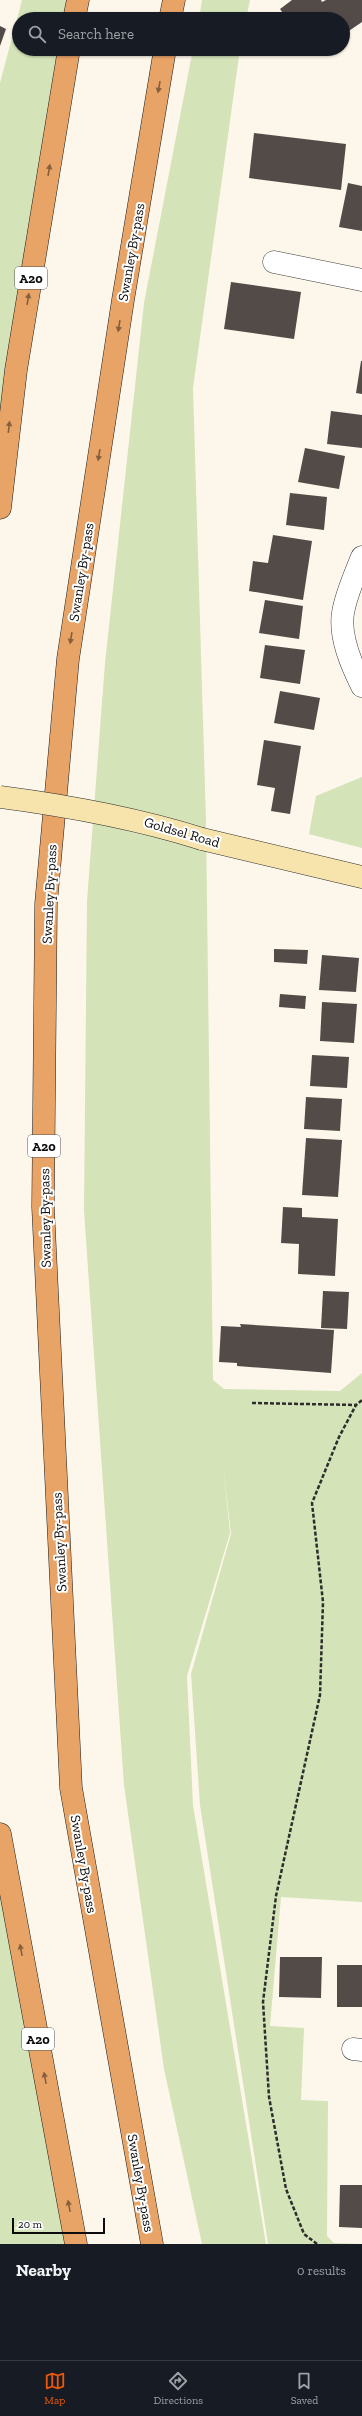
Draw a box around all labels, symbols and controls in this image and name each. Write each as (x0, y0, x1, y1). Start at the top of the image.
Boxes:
search box (12, 12, 350, 56)
icon: search (26, 23, 48, 45)
text: Search here (58, 25, 134, 43)
one-way arrow (156, 81, 162, 94)
one-way arrow (46, 164, 52, 177)
street label: Swanley By-pass (114, 202, 148, 303)
road number: A20 (15, 267, 47, 289)
one-way arrow (25, 293, 31, 305)
one-way arrow (116, 320, 122, 332)
one-way arrow (6, 421, 12, 433)
one-way arrow (96, 449, 102, 461)
street label: Swanley By-pass (65, 522, 98, 623)
one-way arrow (68, 632, 74, 645)
street label: Goldsel Road (142, 814, 222, 851)
street label: Swanley By-pass (38, 844, 61, 944)
road number: A20 (28, 1135, 60, 1157)
street label: Swanley By-pass (36, 1168, 55, 1268)
street label: Swanley By-pass (48, 1492, 71, 1592)
street label: Swanley By-pass (67, 1814, 101, 1915)
one-way arrow (18, 1944, 24, 1956)
road number: A20 (22, 2028, 54, 2050)
one-way arrow (42, 2072, 48, 2084)
street label: Swanley By-pass (124, 2133, 158, 2234)
one-way arrow (66, 2200, 72, 2212)
scale bar (12, 2216, 105, 2235)
text: 20 m (18, 2218, 42, 2231)
text: Nearby (16, 2260, 71, 2280)
text: 0 results (297, 2263, 346, 2278)
tab: Map (44, 2370, 66, 2407)
tab: Directions (153, 2370, 203, 2407)
tab: Saved (291, 2370, 318, 2407)

